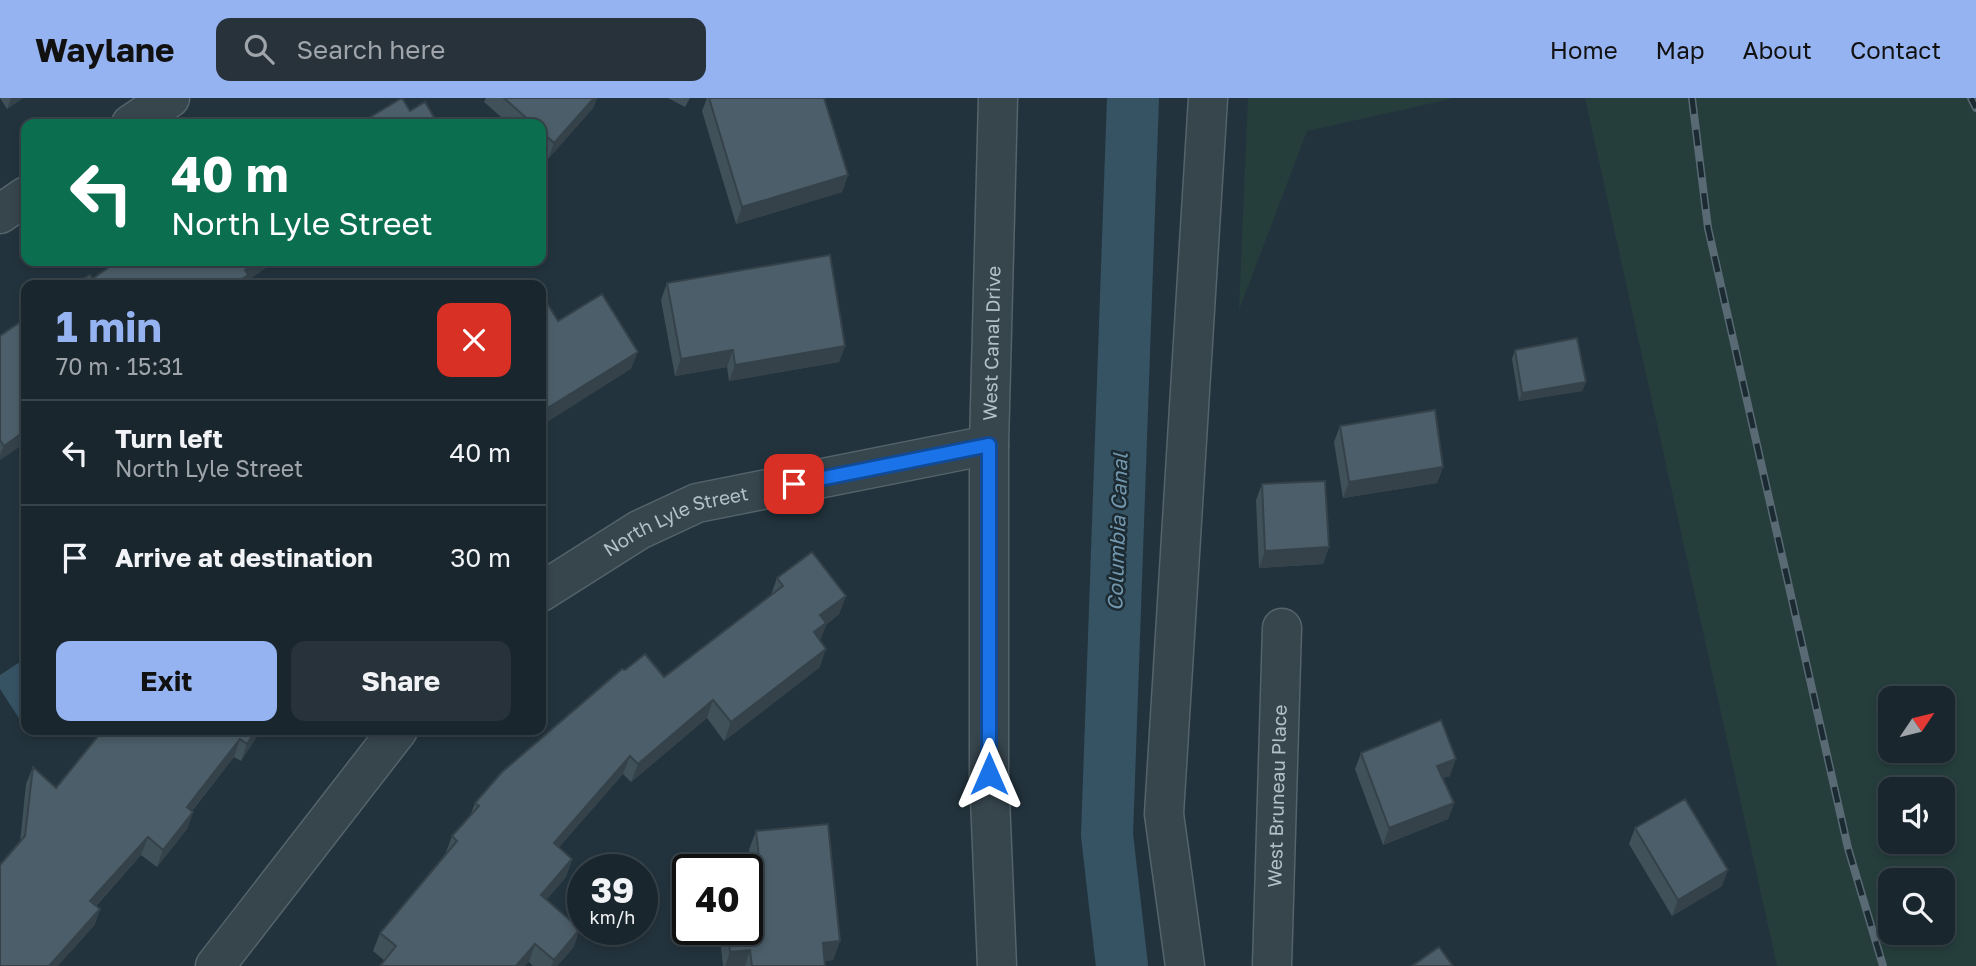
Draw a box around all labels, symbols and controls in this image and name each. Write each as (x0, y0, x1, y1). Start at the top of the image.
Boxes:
search box (216, 18, 706, 81)
text: Waylane (35, 30, 174, 69)
icon: search (240, 30, 278, 68)
text: Search here (296, 34, 445, 65)
text: Home (1550, 35, 1618, 64)
text: Map (1656, 35, 1705, 64)
text: About (1743, 35, 1812, 64)
text: Contact (1850, 35, 1941, 64)
text: 40 m (171, 144, 289, 203)
icon: left (56, 147, 147, 238)
text: North Lyle Street (171, 204, 433, 242)
street label: West Canal Drive (978, 265, 1005, 421)
text: 1 min (56, 301, 162, 351)
button: close (437, 303, 511, 377)
text: 70 m · 15:31 (56, 352, 183, 380)
text: Turn left (115, 423, 223, 454)
icon: left (56, 434, 94, 472)
text: 40 m (450, 437, 511, 468)
water label: Columbia Canal (1101, 451, 1133, 611)
text: North Lyle Street (115, 454, 303, 482)
pin (764, 454, 824, 514)
icon: arrive (775, 465, 813, 503)
street label: North Lyle Street (599, 481, 750, 561)
icon: arrive (56, 539, 94, 577)
text: Arrive at destination (115, 542, 373, 573)
text: 30 m (450, 542, 511, 573)
button: Exit (56, 641, 277, 721)
button: Share (291, 641, 511, 721)
north arrow (1878, 686, 1955, 763)
map controls (1878, 686, 1955, 945)
street label: West Bruneau Place (1262, 704, 1291, 888)
position arrow (952, 737, 1026, 811)
button: sound (1878, 777, 1955, 854)
speed limit sign: 40 (672, 854, 763, 945)
button: search (1878, 868, 1955, 945)
text: 39 (591, 869, 634, 911)
text: km/h (590, 906, 635, 928)

